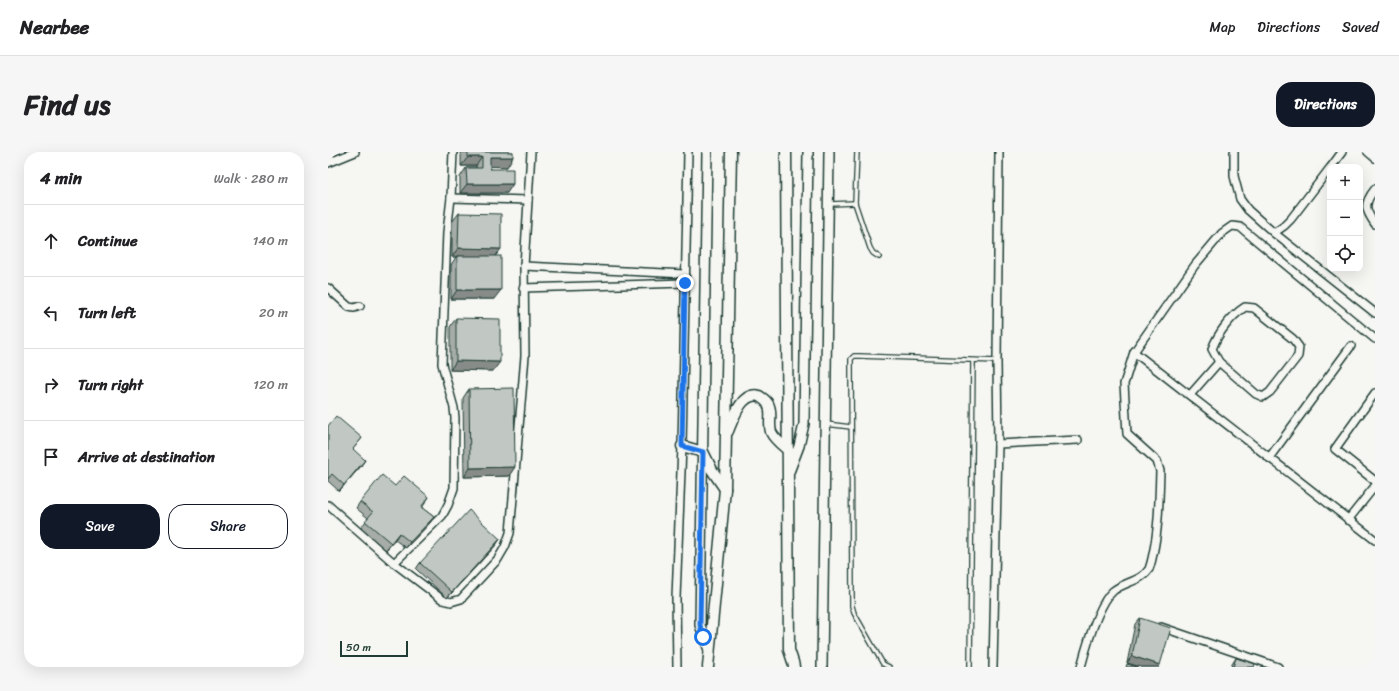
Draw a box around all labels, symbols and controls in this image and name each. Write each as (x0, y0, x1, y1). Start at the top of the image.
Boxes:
text: Nearbee (20, 11, 89, 44)
text: Map (1209, 15, 1235, 40)
text: Directions (1257, 15, 1320, 40)
text: Saved (1342, 15, 1379, 40)
text: Find us (24, 80, 111, 129)
button: Directions (1276, 82, 1375, 127)
text: 4 min (40, 163, 82, 193)
map controls (1327, 164, 1363, 272)
button: + (1327, 164, 1363, 200)
text: Walk · 280 m (214, 167, 288, 190)
button: − (1327, 200, 1363, 236)
text: Continue (78, 228, 138, 254)
text: 140 m (253, 229, 288, 252)
icon: ahead (40, 230, 62, 252)
button: locate (1327, 236, 1363, 272)
route end (676, 274, 694, 292)
text: Turn left (78, 300, 136, 326)
text: 20 m (259, 301, 288, 324)
icon: left (40, 302, 62, 324)
text: Turn right (78, 372, 143, 398)
text: 120 m (253, 373, 288, 396)
icon: right (40, 374, 62, 396)
text: Arrive at destination (78, 444, 215, 470)
icon: arrive (40, 446, 62, 468)
button: Save (40, 504, 160, 549)
button: Share (168, 504, 288, 549)
route start (694, 628, 712, 646)
text: 50 m (346, 638, 371, 657)
scale bar (340, 639, 408, 658)

